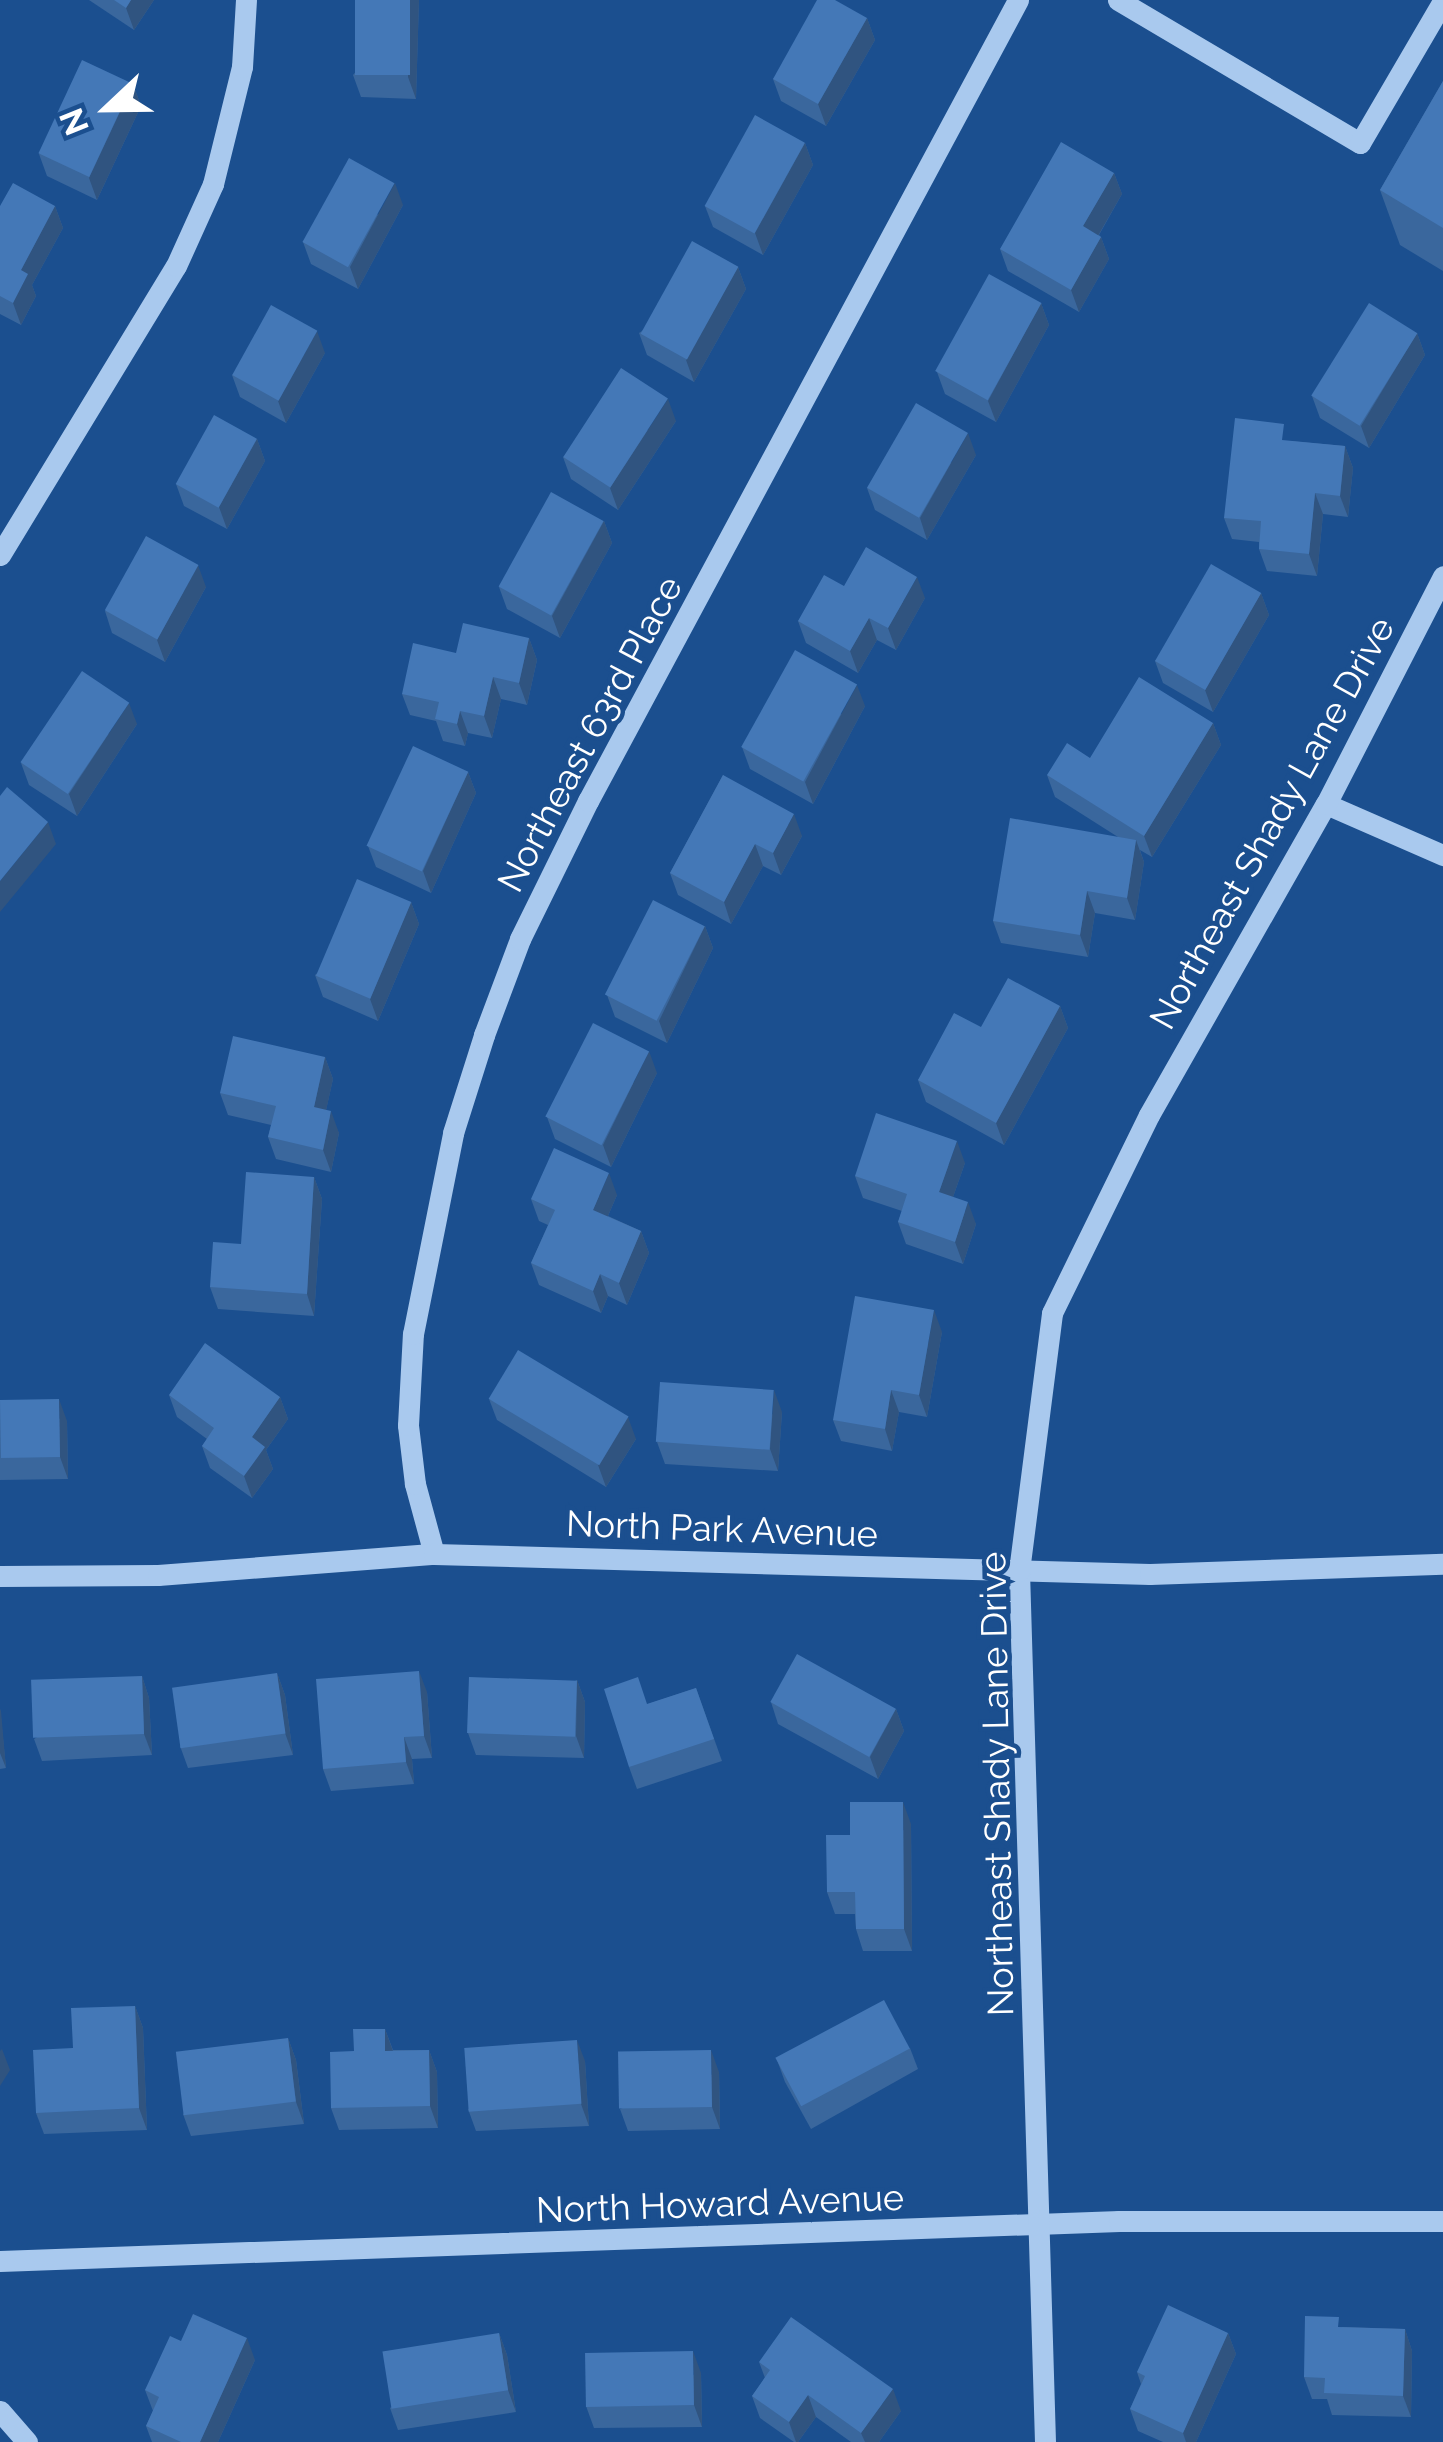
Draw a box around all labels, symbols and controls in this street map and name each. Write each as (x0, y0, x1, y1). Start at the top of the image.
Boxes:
north arrow (48, 48, 168, 168)
text: N (51, 103, 97, 141)
street label: Northeast 63rd Place (489, 569, 691, 899)
street label: Northeast Shady Lane Drive (1140, 609, 1404, 1037)
street label: North Park Avenue (565, 1502, 879, 1556)
street label: Northeast Shady Lane Drive (971, 1551, 1023, 2017)
street label: North Howard Avenue (535, 2176, 905, 2232)

